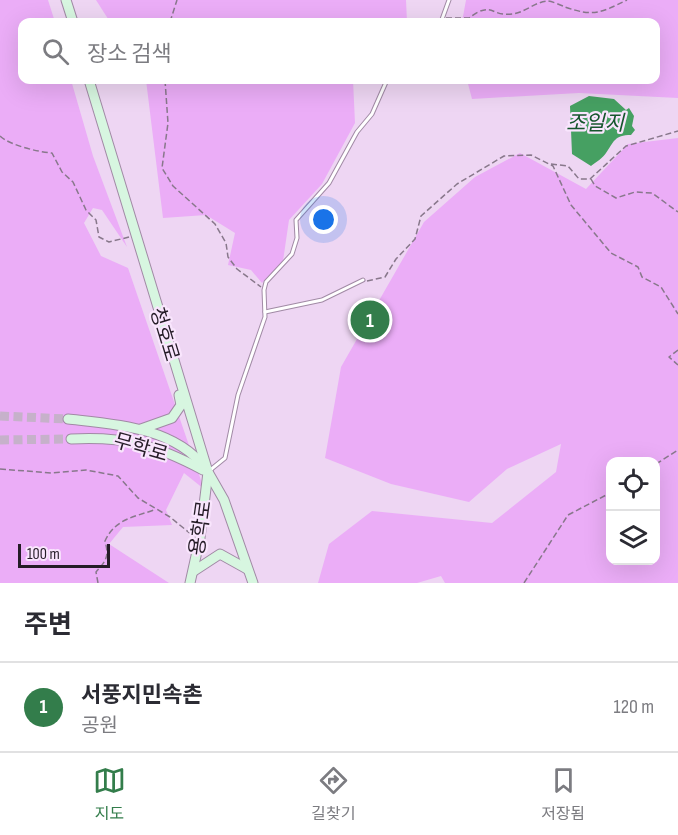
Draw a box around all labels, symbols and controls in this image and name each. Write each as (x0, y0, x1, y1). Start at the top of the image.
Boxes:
search box (18, 18, 660, 84)
icon: search (39, 35, 72, 68)
text: 장소 검색 (87, 41, 171, 68)
water label: 조일지 (566, 111, 626, 136)
your location (309, 205, 338, 234)
pin: 1 (350, 298, 389, 342)
street label: 청호로 (144, 304, 184, 364)
street label: 무학로 (111, 429, 171, 467)
map controls (606, 457, 660, 565)
button: locate (606, 457, 660, 511)
street label: 용학로 (185, 499, 217, 557)
button: layers (606, 511, 660, 565)
scale bar (18, 541, 110, 568)
text: 100 m (27, 545, 60, 564)
text: 주변 (24, 610, 72, 641)
text: 서풍지민속촌 (81, 682, 202, 709)
text: 1 (40, 695, 47, 719)
text: 120 m (614, 695, 654, 719)
text: 공원 (81, 714, 118, 738)
tab: 지도 (93, 764, 126, 824)
tab: 길찾기 (311, 764, 355, 824)
tab: 저장됨 (541, 764, 585, 824)

